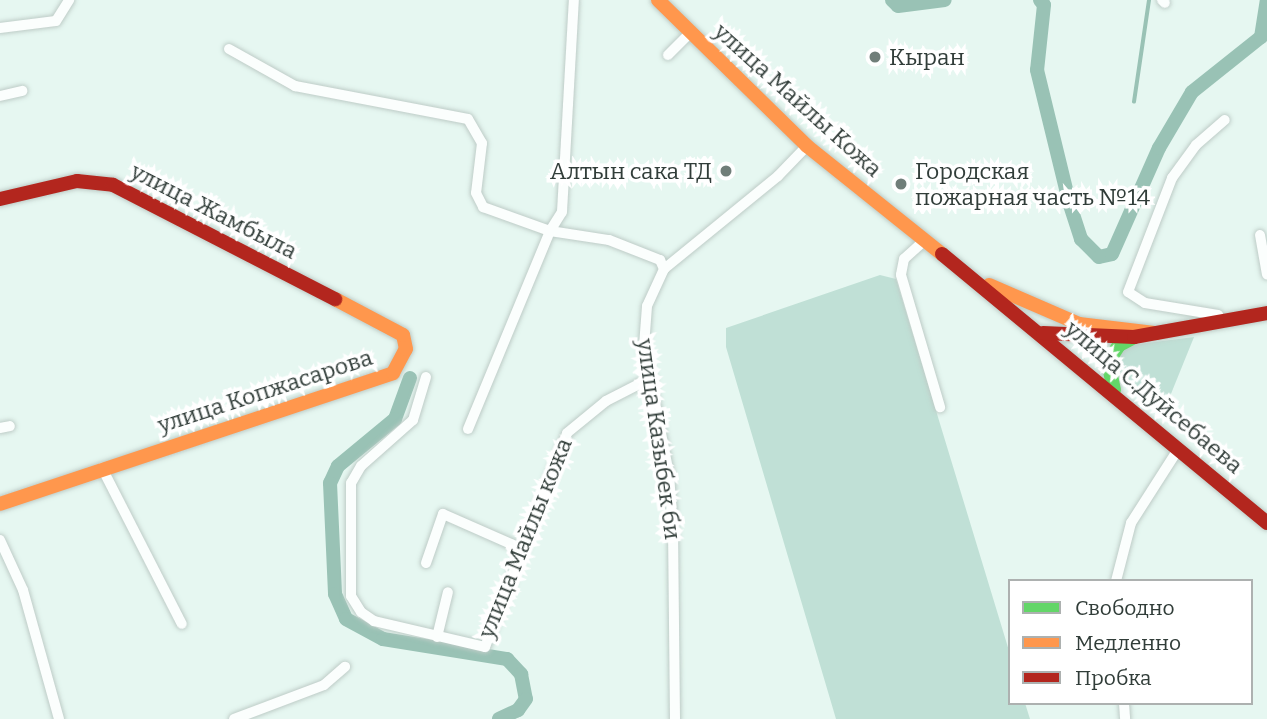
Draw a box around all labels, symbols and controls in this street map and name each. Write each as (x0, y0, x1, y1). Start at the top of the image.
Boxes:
street label: улица Майлы Кожа (708, 17, 888, 183)
place label: Кыран (889, 43, 965, 71)
marker: Кыран (867, 49, 883, 65)
street label: улица Жамбыла (126, 157, 302, 265)
place label: Алтын сака ТД (550, 157, 712, 185)
place label: Городская пожарная часть №14 (915, 157, 1150, 211)
marker: Алтын сака ТД (718, 163, 734, 179)
marker: Городская пожарная часть №14 (893, 176, 909, 192)
street label: улица С.Дуйсебаева (1060, 315, 1248, 479)
street label: улица Казыбек би (631, 337, 687, 541)
street label: улица Копжасарова (154, 343, 376, 439)
street label: улица Майлы кожа (472, 434, 578, 642)
legend (1008, 579, 1253, 705)
text: Свободно (1075, 595, 1175, 621)
text: Медленно (1075, 630, 1181, 656)
text: Пробка (1075, 665, 1152, 691)

